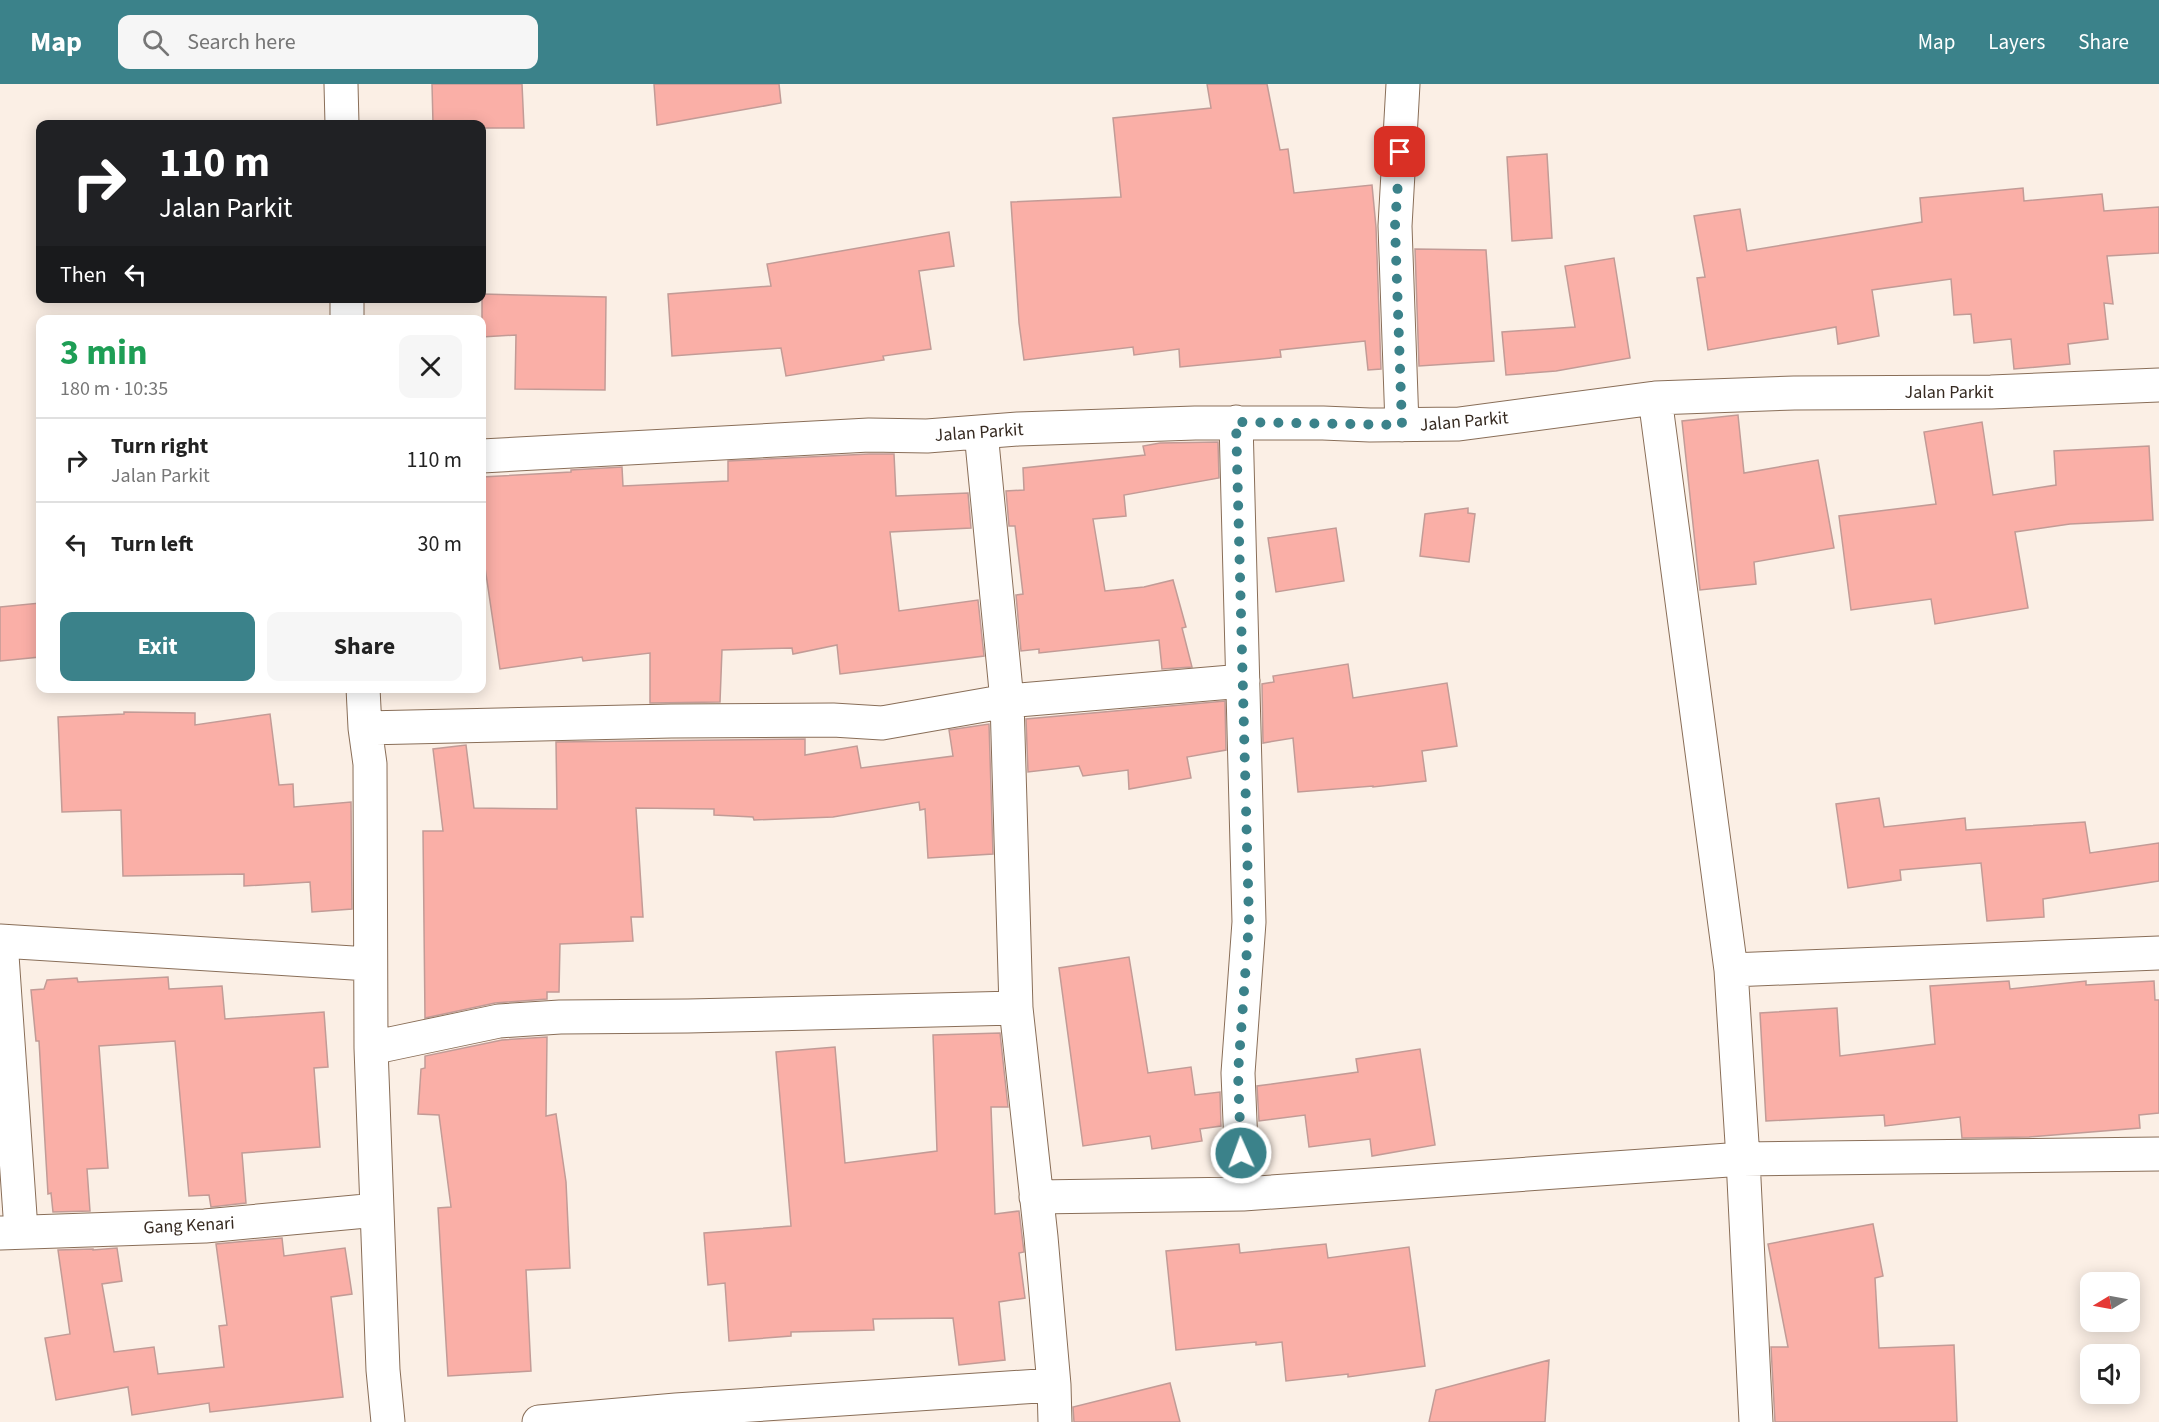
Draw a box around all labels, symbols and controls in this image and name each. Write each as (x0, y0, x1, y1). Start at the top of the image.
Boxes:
search box (118, 15, 538, 69)
text: Map (30, 22, 82, 62)
icon: search (139, 26, 172, 59)
text: Search here (187, 26, 296, 58)
text: Map (1918, 27, 1955, 57)
text: Layers (1988, 27, 2045, 57)
text: Share (2078, 27, 2129, 57)
pin (1374, 126, 1425, 177)
text: 110 m (159, 133, 270, 193)
icon: arrive (1383, 135, 1416, 168)
icon: right (60, 144, 138, 222)
text: Jalan Parkit (159, 189, 292, 228)
icon: left (119, 258, 152, 291)
text: Then (60, 259, 107, 291)
text: 3 min (60, 327, 148, 378)
button: close (399, 335, 462, 398)
text: 180 m · 10:35 (60, 375, 168, 403)
street label: Jalan Parkit (1905, 380, 1993, 405)
street label: Jalan Parkit (1419, 405, 1509, 438)
street label: Jalan Parkit (934, 417, 1024, 448)
text: Turn right (111, 430, 208, 462)
icon: right (60, 444, 93, 477)
text: 110 m (407, 444, 462, 476)
text: Jalan Parkit (111, 462, 210, 490)
icon: left (60, 528, 93, 561)
text: Turn left (111, 528, 193, 560)
text: 30 m (417, 528, 462, 560)
button: Exit (60, 612, 255, 681)
button: Share (267, 612, 462, 681)
position arrow (1209, 1121, 1273, 1185)
street label: Gang Kenari (143, 1211, 235, 1240)
north arrow (2080, 1272, 2140, 1332)
map controls (2080, 1272, 2140, 1404)
button: sound (2080, 1344, 2140, 1404)

